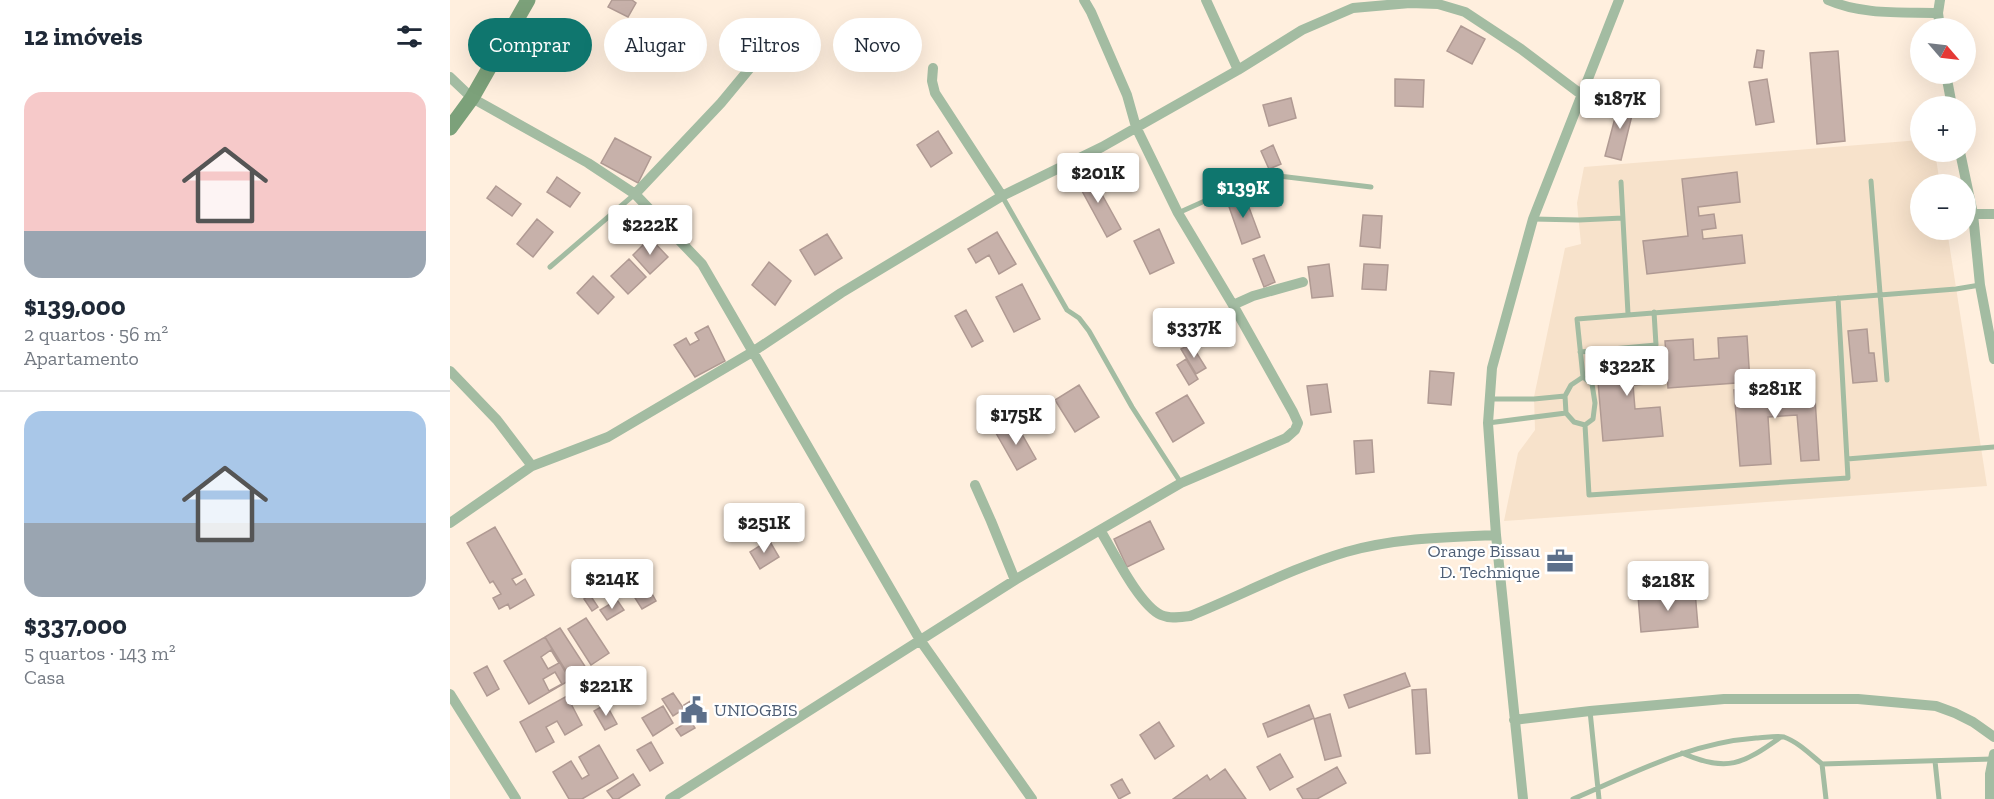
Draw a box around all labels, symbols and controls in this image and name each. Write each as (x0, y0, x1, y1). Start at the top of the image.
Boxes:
chip: Comprar (468, 18, 592, 72)
chip: Alugar (604, 18, 707, 72)
chip: Filtros (719, 18, 821, 72)
chip: Novo (833, 18, 922, 72)
north arrow (1910, 18, 1976, 84)
map controls (1910, 18, 1976, 240)
text: 12 imóveis (24, 20, 143, 52)
icon: filters (393, 20, 426, 53)
pin: $187K (1578, 79, 1662, 130)
text: $187K (1594, 86, 1646, 110)
button: + (1910, 96, 1976, 162)
icon: home (171, 131, 279, 239)
pin: $201K (1056, 153, 1140, 204)
text: $201K (1071, 160, 1125, 184)
pin: $139K (1201, 168, 1285, 219)
button: − (1910, 174, 1976, 240)
text: $139K (1217, 175, 1269, 199)
pin: $222K (608, 205, 692, 256)
text: $222K (622, 212, 678, 236)
text: $139,000 (24, 290, 126, 322)
pin: $337K (1152, 308, 1236, 359)
text: $337K (1167, 315, 1221, 339)
text: 2 quartos · 56 m² (24, 322, 168, 346)
text: Apartamento (24, 346, 139, 370)
pin: $322K (1585, 346, 1669, 397)
text: $322K (1599, 353, 1655, 377)
pin: $281K (1733, 369, 1817, 420)
text: $281K (1749, 376, 1801, 400)
pin: $175K (974, 395, 1058, 446)
text: $175K (990, 402, 1042, 426)
icon: home (171, 450, 279, 558)
pin: $251K (722, 503, 806, 554)
text: $251K (738, 510, 790, 534)
place label: Orange Bissau D. Technique (1427, 540, 1540, 583)
office icon: Orange Bissau D. Technique (1545, 546, 1575, 576)
pin: $214K (570, 559, 654, 610)
pin: $218K (1626, 561, 1710, 612)
text: $214K (585, 566, 639, 590)
text: $218K (1642, 568, 1694, 592)
text: $337,000 (24, 609, 127, 641)
text: 5 quartos · 143 m² (24, 641, 176, 665)
text: Casa (24, 665, 65, 689)
pin: $221K (564, 666, 648, 717)
text: $221K (580, 673, 632, 697)
public building icon: UNIOGBIS (679, 695, 709, 725)
place label: UNIOGBIS (714, 699, 798, 721)

